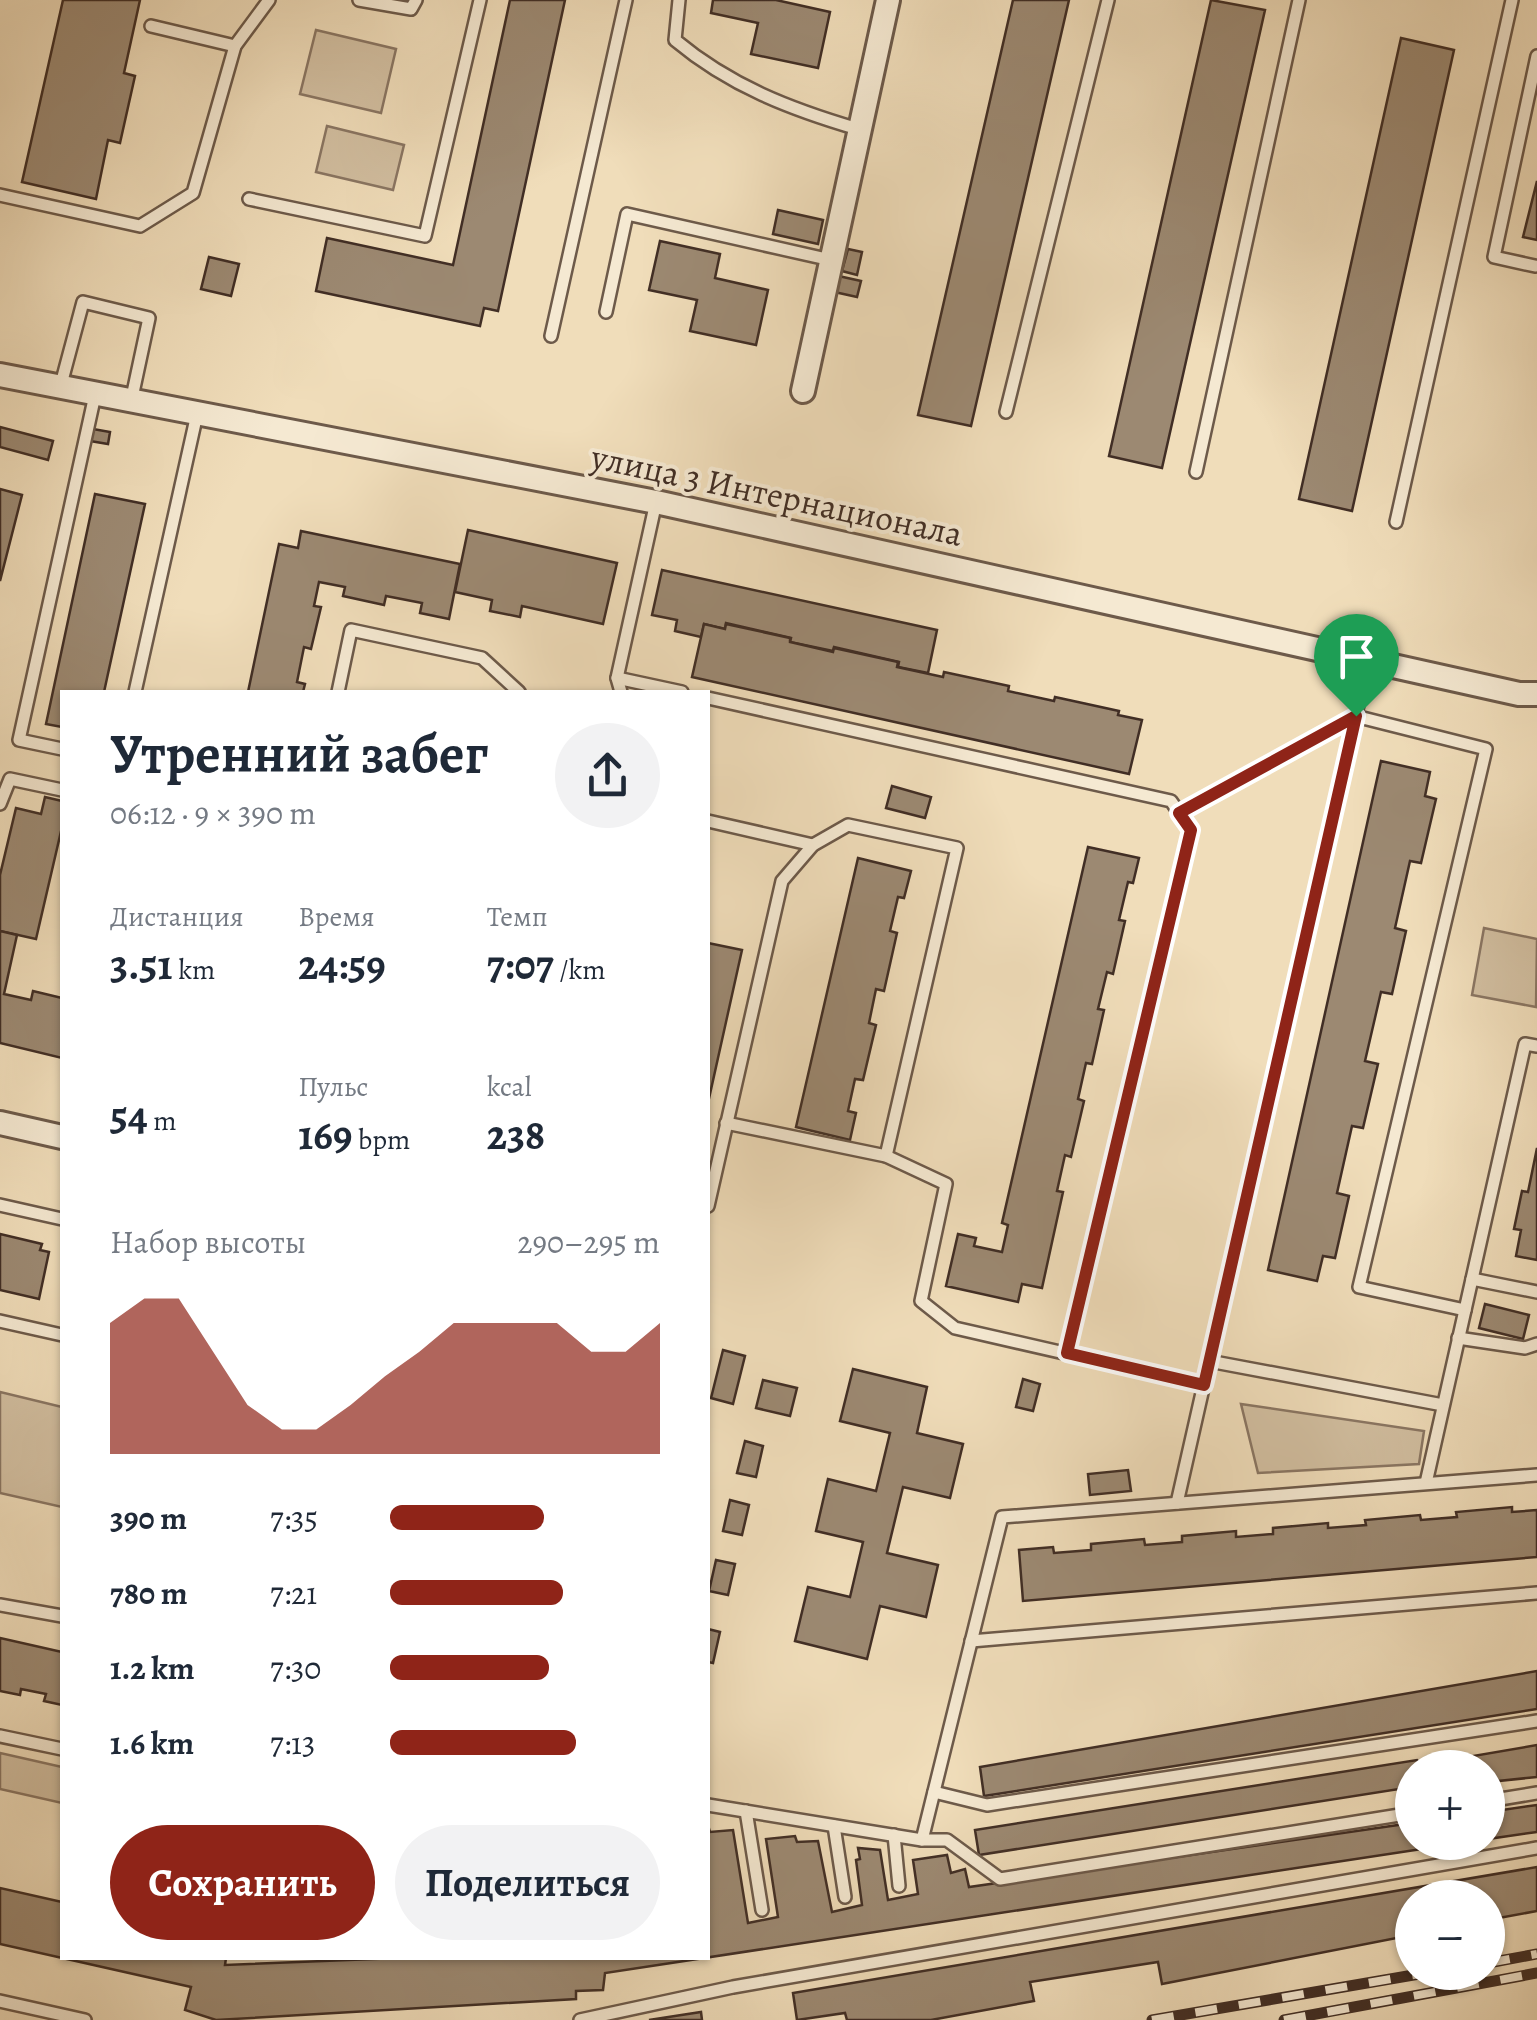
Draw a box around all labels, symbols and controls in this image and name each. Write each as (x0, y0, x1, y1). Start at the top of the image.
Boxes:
street label: улица 3 Интернационала (586, 432, 967, 558)
pin (1314, 614, 1399, 717)
icon: arrive (1329, 629, 1384, 684)
text: Утренний забег (110, 716, 488, 791)
button: share (555, 723, 660, 828)
text: 06:12 · 9 × 390 m (110, 791, 316, 835)
text: Дистанция (110, 898, 244, 936)
text: Время (298, 898, 375, 936)
text: Темп (487, 898, 548, 936)
text: 3.51 (110, 936, 173, 993)
text: 24:59 (298, 936, 386, 993)
text: 7:07 (487, 936, 554, 993)
text: km (173, 951, 215, 989)
text: /km (554, 951, 606, 989)
text: Пульс (298, 1068, 368, 1106)
text: kcal (487, 1068, 532, 1106)
text: 54 (110, 1087, 148, 1144)
text: m (148, 1102, 177, 1140)
text: 169 (298, 1106, 352, 1163)
text: 238 (487, 1106, 545, 1163)
text: bpm (352, 1121, 410, 1159)
text: Набор высоты (110, 1220, 306, 1264)
text: 290–295 m (517, 1220, 660, 1264)
text: 390 m (110, 1496, 187, 1540)
text: 7:35 (270, 1496, 318, 1540)
text: 780 m (110, 1571, 188, 1615)
text: 7:21 (270, 1571, 317, 1615)
text: 1.2 km (110, 1646, 195, 1690)
text: 7:30 (270, 1646, 321, 1690)
text: 1.6 km (110, 1721, 194, 1765)
text: 7:13 (270, 1721, 315, 1765)
map controls (1395, 1750, 1505, 1990)
button: + (1395, 1750, 1505, 1860)
button: Сохранить (110, 1825, 375, 1940)
button: Поделиться (395, 1825, 660, 1940)
button: − (1395, 1880, 1505, 1990)

